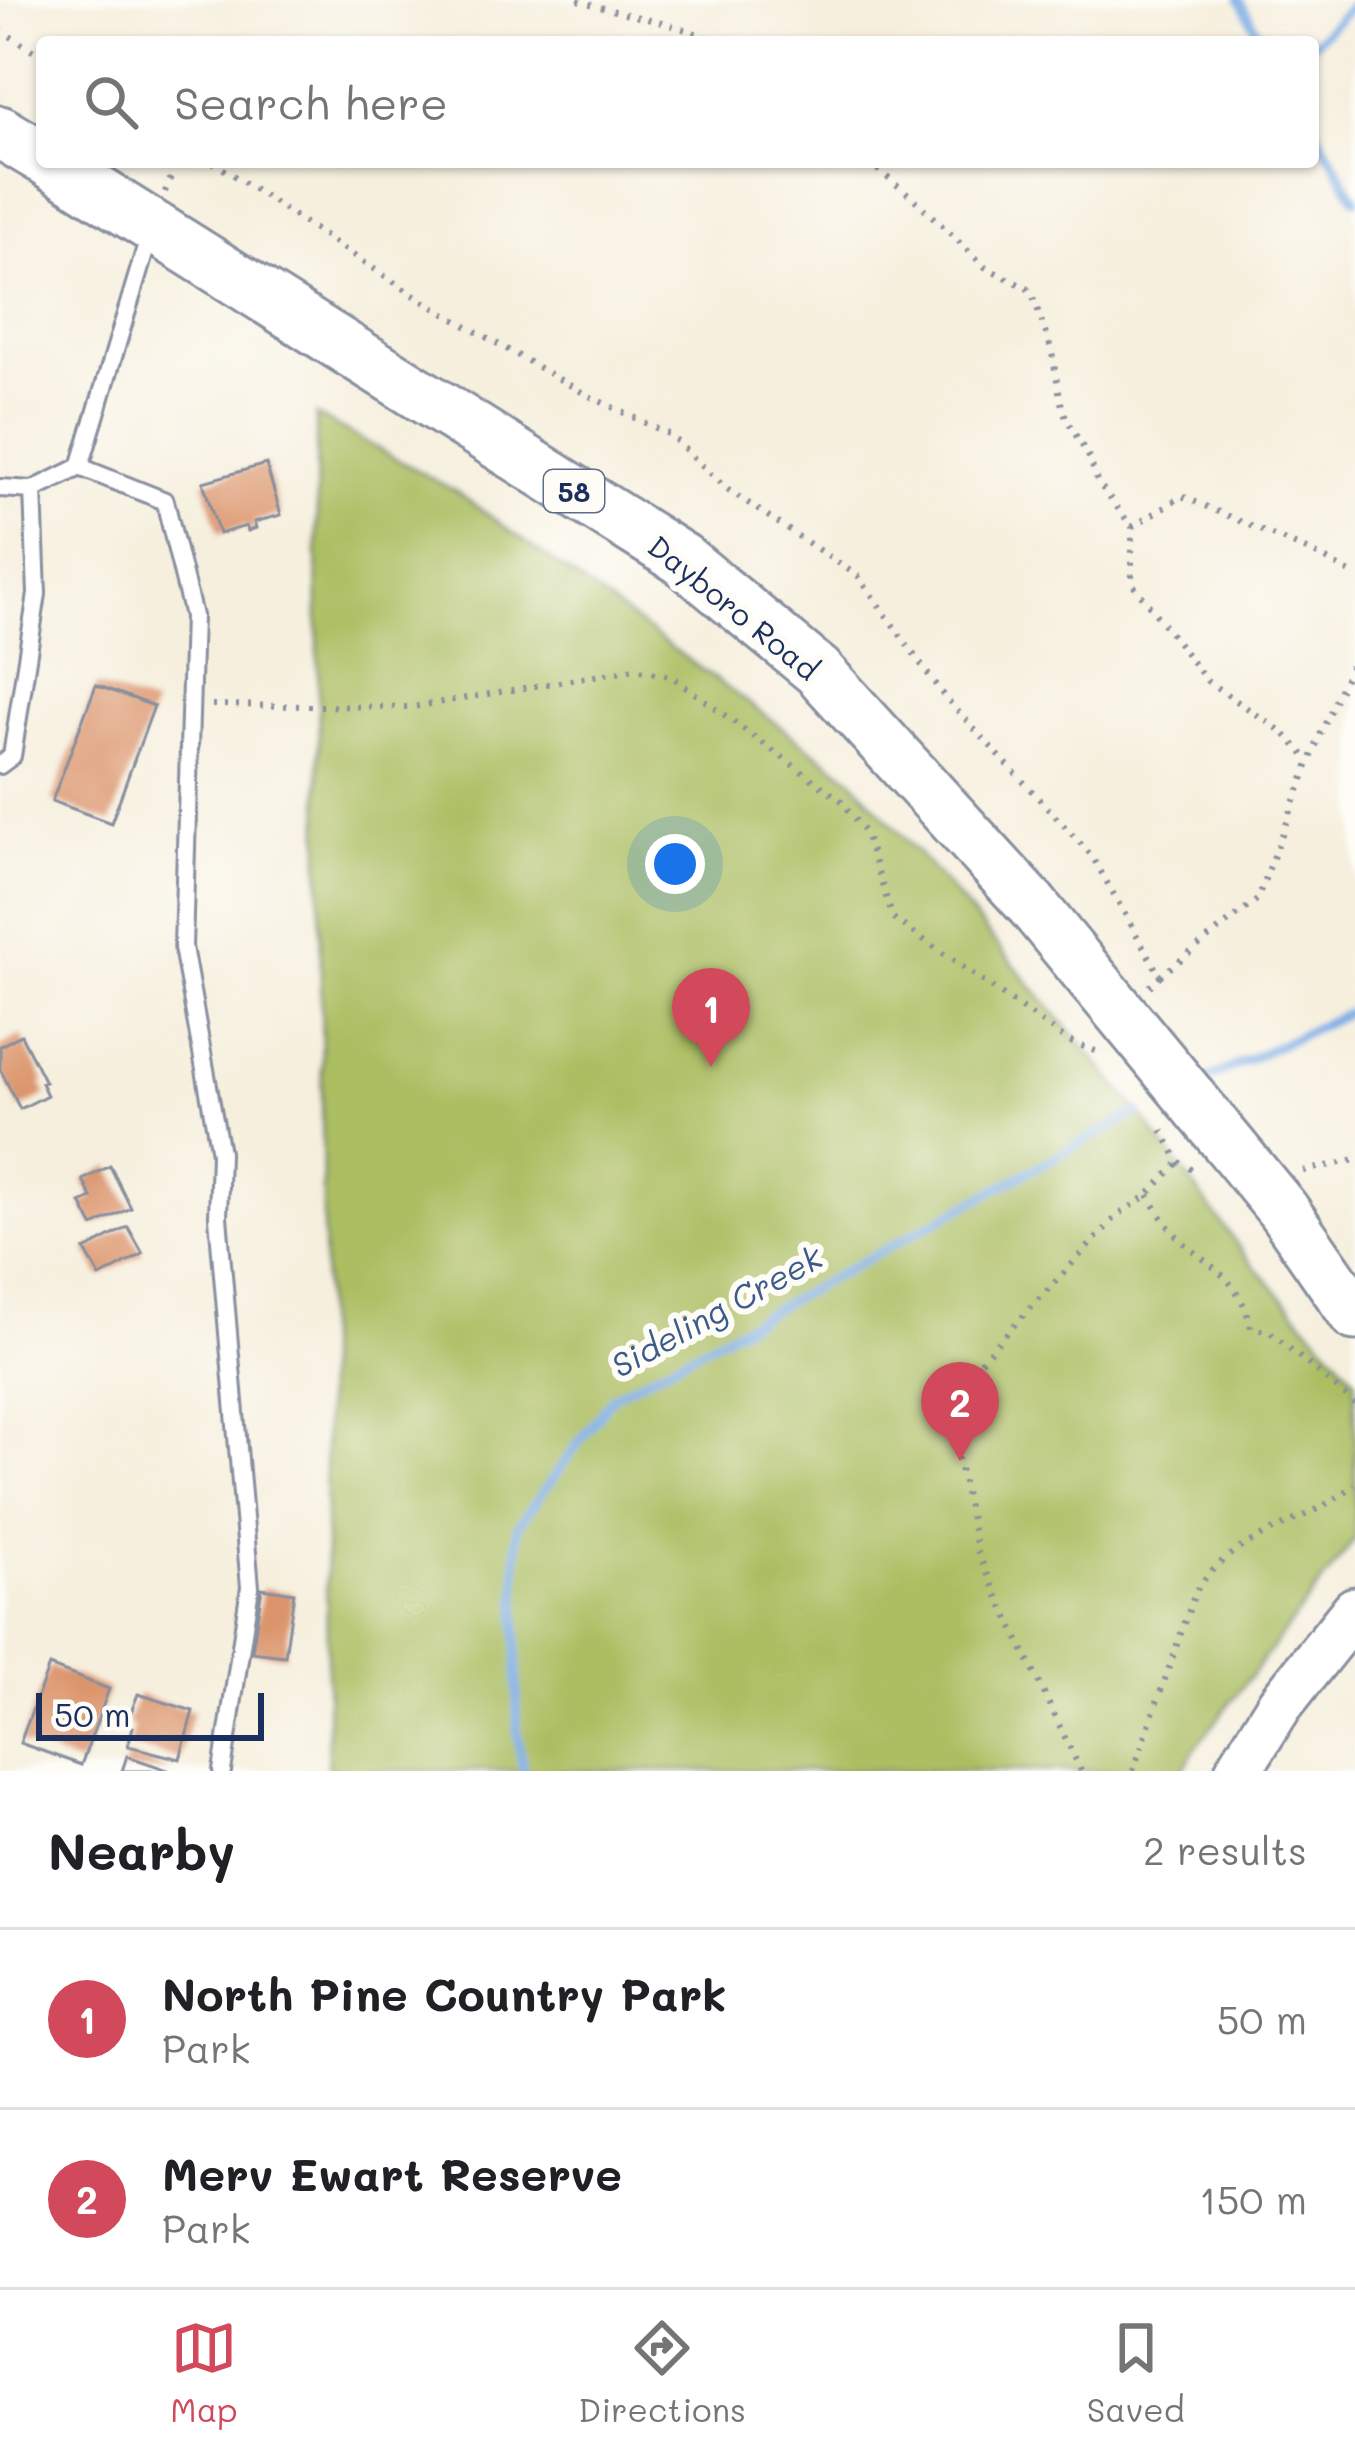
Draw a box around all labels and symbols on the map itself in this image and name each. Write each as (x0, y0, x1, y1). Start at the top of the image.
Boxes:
road number: 58 (544, 470, 604, 512)
street label: Dayboro Road (640, 526, 828, 688)
your location (645, 834, 705, 894)
pin: 1 (672, 968, 750, 1067)
water label: Sideling Creek (603, 1234, 830, 1386)
pin: 2 (921, 1362, 999, 1461)
scale bar (36, 1687, 264, 1740)

